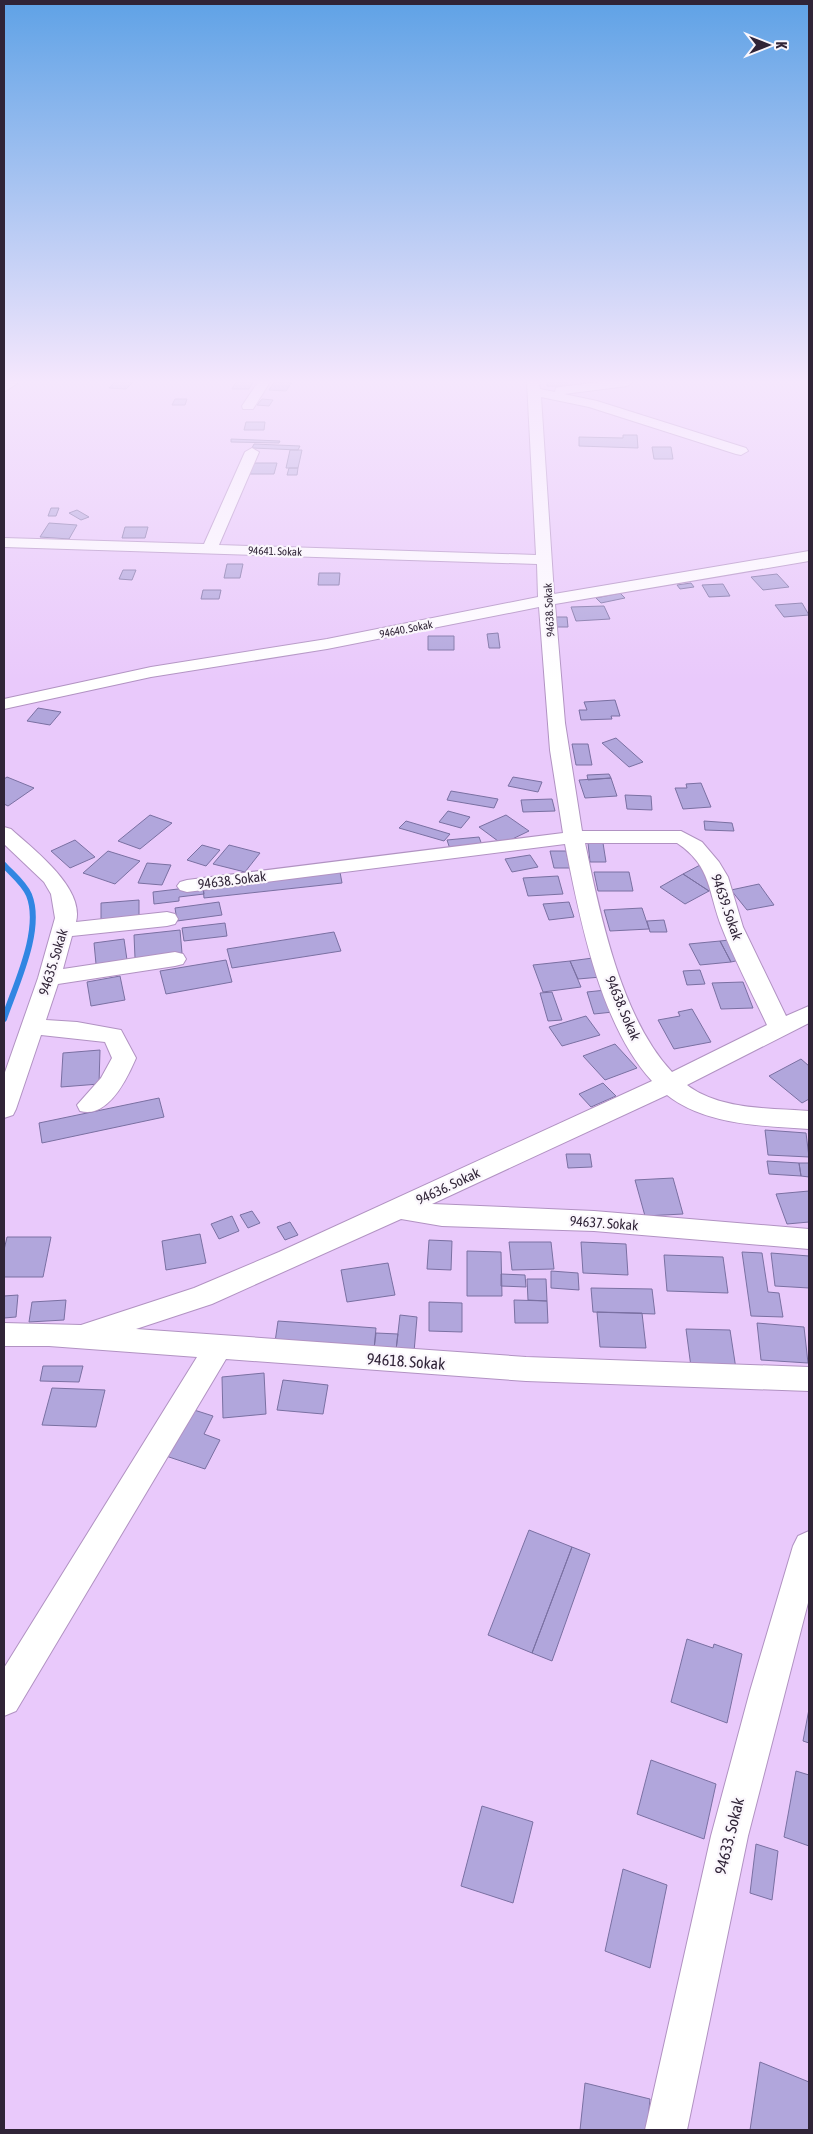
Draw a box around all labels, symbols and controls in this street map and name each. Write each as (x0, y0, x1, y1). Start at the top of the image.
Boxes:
north arrow (743, 20, 793, 70)
text: K (773, 42, 789, 49)
street label: 94641. Sokak (248, 544, 302, 558)
street label: 94638. Sokak (542, 583, 556, 637)
street label: 94640. Sokak (378, 618, 434, 640)
street label: 94638. Sokak (197, 868, 267, 892)
street label: 94639. Sokak (708, 872, 746, 942)
street label: 94635. Sokak (35, 927, 71, 997)
street label: 94638. Sokak (602, 973, 644, 1043)
street label: 94636. Sokak (414, 1164, 482, 1208)
street label: 94637. Sokak (569, 1213, 639, 1233)
street label: 94618. Sokak (366, 1349, 446, 1373)
street label: 94633. Sokak (711, 1796, 747, 1876)

